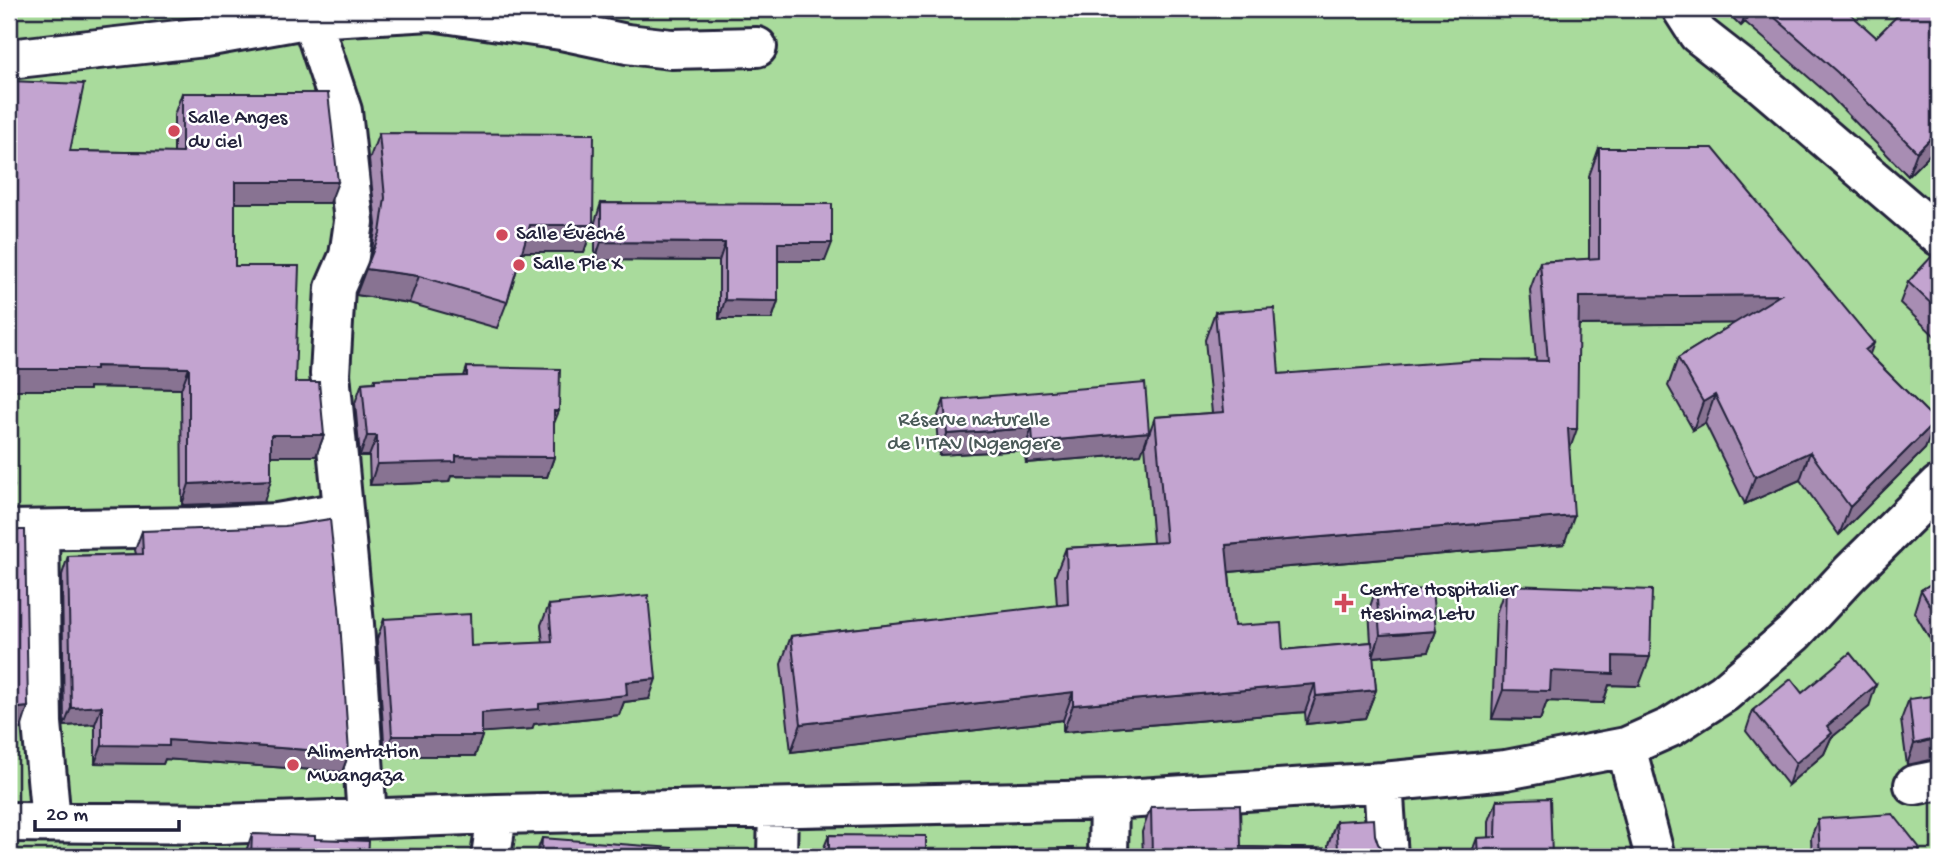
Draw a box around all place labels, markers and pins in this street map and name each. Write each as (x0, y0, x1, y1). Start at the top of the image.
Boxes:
place label: Salle Anges du ciel (188, 107, 289, 156)
marker: Salle Anges du ciel (166, 123, 182, 139)
place label: Salle Évêché (516, 223, 626, 248)
marker: Salle Évêché (494, 227, 510, 243)
place label: Salle Pie X (533, 253, 623, 278)
marker: Salle Pie X (511, 257, 527, 273)
place label: Centre Hospitalier Heshima Letu (1360, 579, 1519, 628)
marker: Centre Hospitalier Heshima Letu (1334, 593, 1354, 613)
place label: Alimentation Mwangaza (307, 741, 419, 790)
marker: Alimentation Mwangaza (285, 757, 301, 773)

